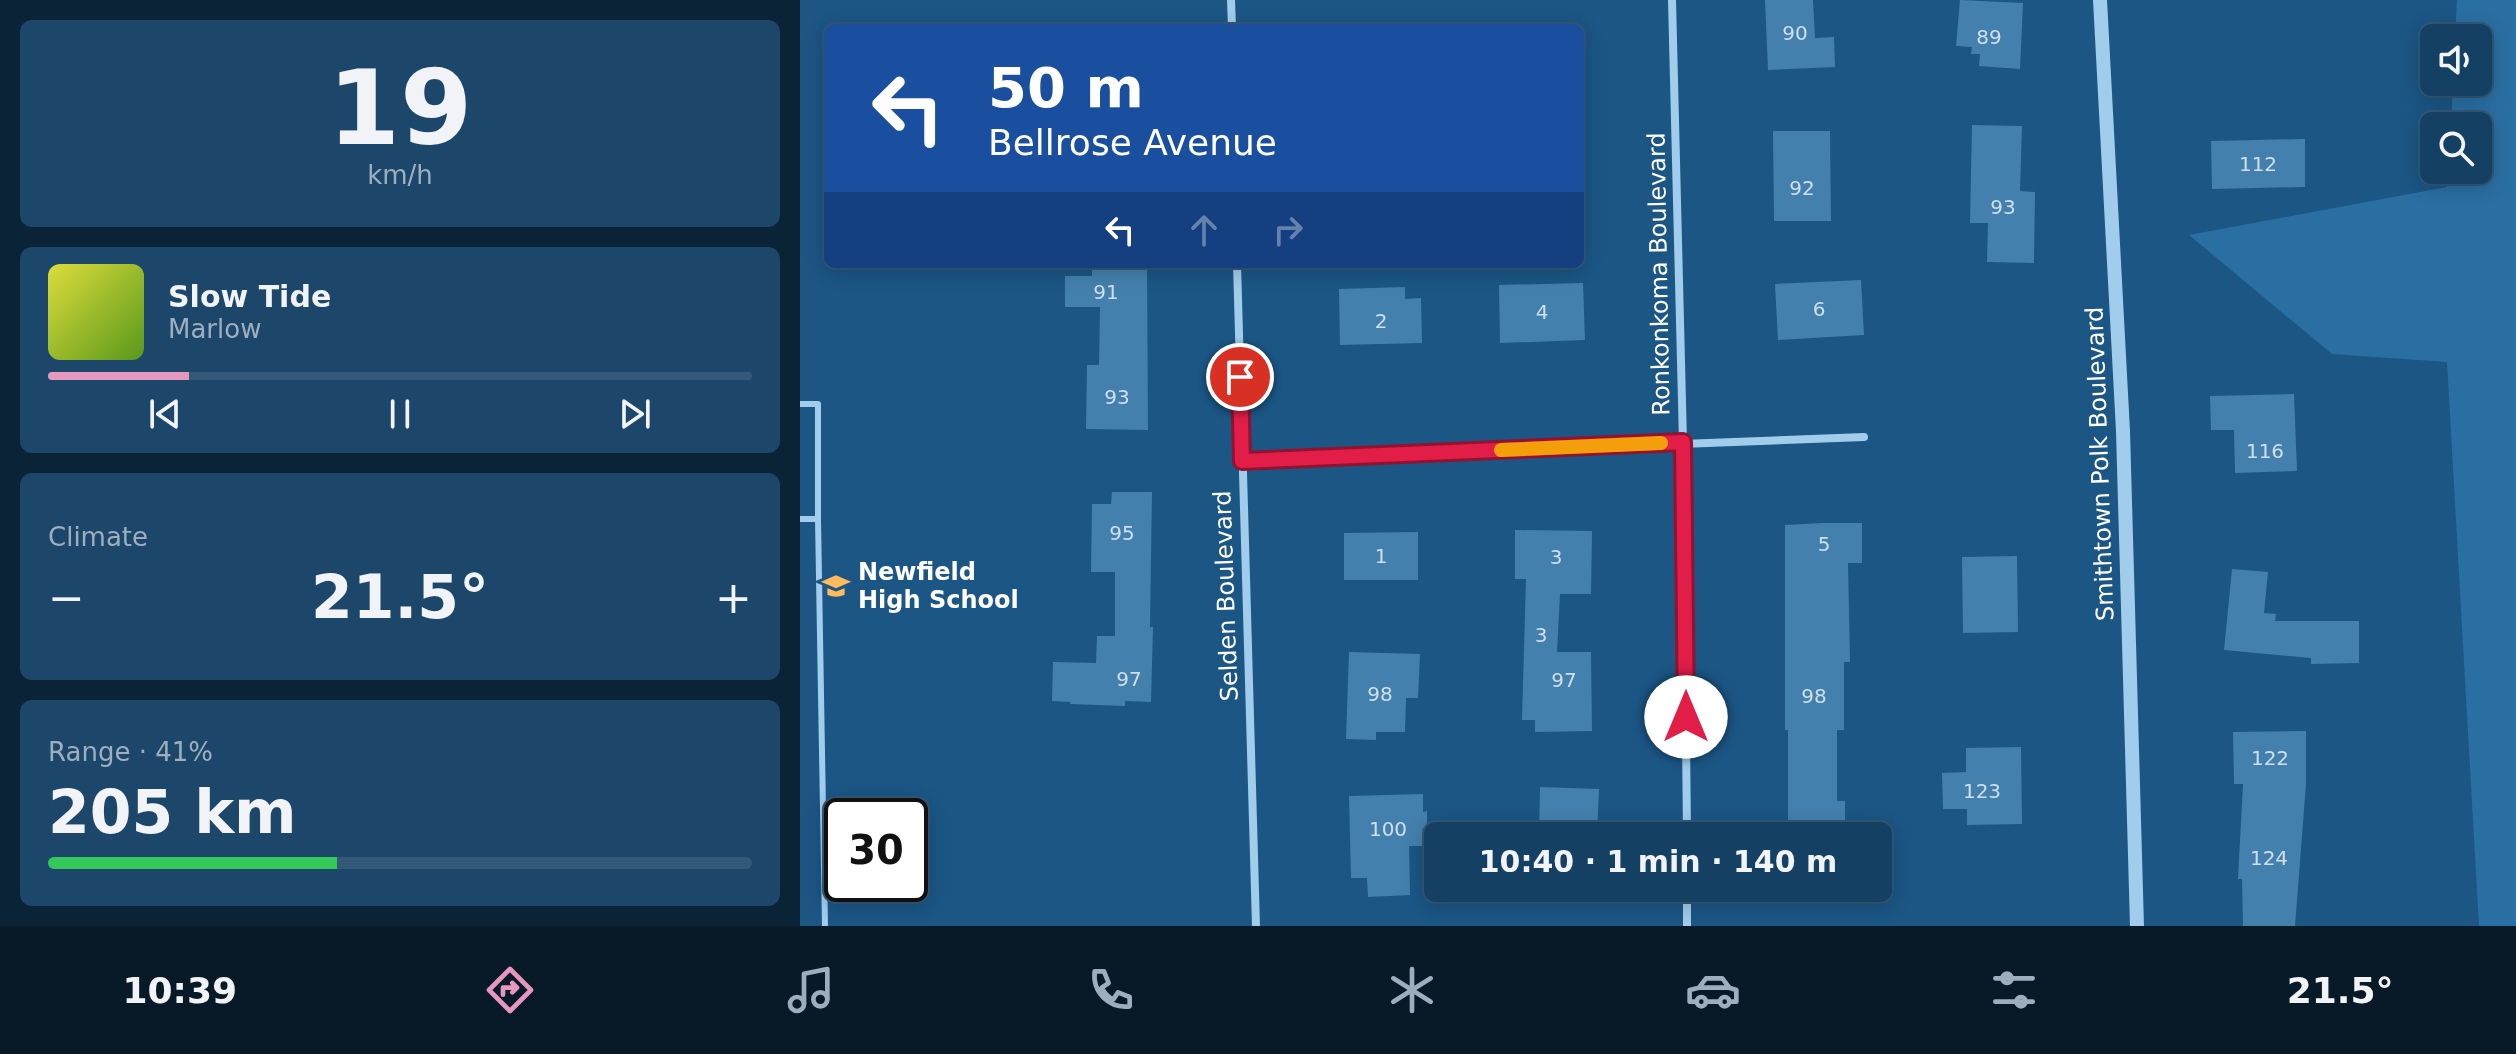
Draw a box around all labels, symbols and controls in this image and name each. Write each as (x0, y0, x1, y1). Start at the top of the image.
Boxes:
house number: 90 (1782, 21, 1808, 45)
map controls (2420, 24, 2492, 184)
button: sound (2420, 24, 2492, 96)
house number: 89 (1976, 25, 2002, 49)
text: 19 (328, 47, 472, 169)
text: 50 m (988, 55, 1144, 120)
icon: left (856, 56, 960, 160)
button: search (2420, 112, 2492, 184)
text: Bellrose Avenue (988, 122, 1277, 163)
street label: Ronkonkoma Boulevard (1643, 132, 1675, 416)
house number: 112 (2239, 152, 2277, 176)
text: km/h (367, 160, 433, 190)
house number: 92 (1789, 176, 1815, 200)
house number: 93 (1990, 195, 2016, 219)
icon: left (1098, 208, 1142, 252)
icon: ahead (1182, 208, 1226, 252)
icon: right (1266, 208, 1310, 252)
text: Slow Tide (168, 279, 331, 314)
house number: 91 (1093, 280, 1119, 304)
house number: 6 (1813, 297, 1825, 321)
house number: 4 (1536, 300, 1548, 324)
street label: Smithtown Polk Boulevard (2081, 306, 2119, 622)
house number: 2 (1375, 309, 1387, 333)
text: Marlow (168, 314, 261, 344)
pin (1206, 343, 1274, 411)
icon: arrive (1218, 355, 1262, 399)
house number: 93 (1104, 385, 1130, 409)
icon: previous (143, 392, 187, 436)
icon: pause (378, 392, 422, 436)
icon: next (613, 392, 657, 436)
house number: 116 (2246, 439, 2284, 463)
street label: Selden Boulevard (1208, 490, 1244, 702)
house number: 95 (1109, 521, 1135, 545)
text: Climate (48, 522, 148, 552)
house number: 5 (1818, 532, 1830, 556)
house number: 1 (1375, 544, 1387, 568)
house number: 3 (1550, 545, 1562, 569)
place label: Newfield High School (858, 558, 1019, 614)
text: 21.5° (311, 562, 489, 632)
school or university icon: Newfield High School (821, 571, 851, 601)
text: − (48, 572, 85, 623)
text: + (715, 572, 752, 623)
house number: 3 (1535, 623, 1547, 647)
house number: 97 (1116, 667, 1142, 691)
house number: 97 (1551, 668, 1577, 692)
position arrow (1644, 675, 1728, 759)
house number: 98 (1367, 682, 1393, 706)
house number: 98 (1801, 684, 1827, 708)
text: Range · 41% (48, 737, 213, 767)
house number: 122 (2251, 746, 2289, 770)
text: 205 km (48, 777, 297, 847)
house number: 123 (1963, 779, 2001, 803)
speed limit sign: 30 (824, 798, 928, 902)
house number: 100 (1369, 817, 1407, 841)
text: 10:40 · 1 min · 140 m (1479, 844, 1837, 879)
house number: 124 (2250, 846, 2288, 870)
icon: directions (482, 962, 538, 1018)
icon: music (783, 962, 839, 1018)
icon: phone (1083, 962, 1139, 1018)
icon: climate (1384, 962, 1440, 1018)
icon: car (1685, 962, 1741, 1018)
icon: filters (1986, 962, 2042, 1018)
text: 10:39 (122, 970, 237, 1011)
text: 21.5° (2287, 970, 2394, 1011)

